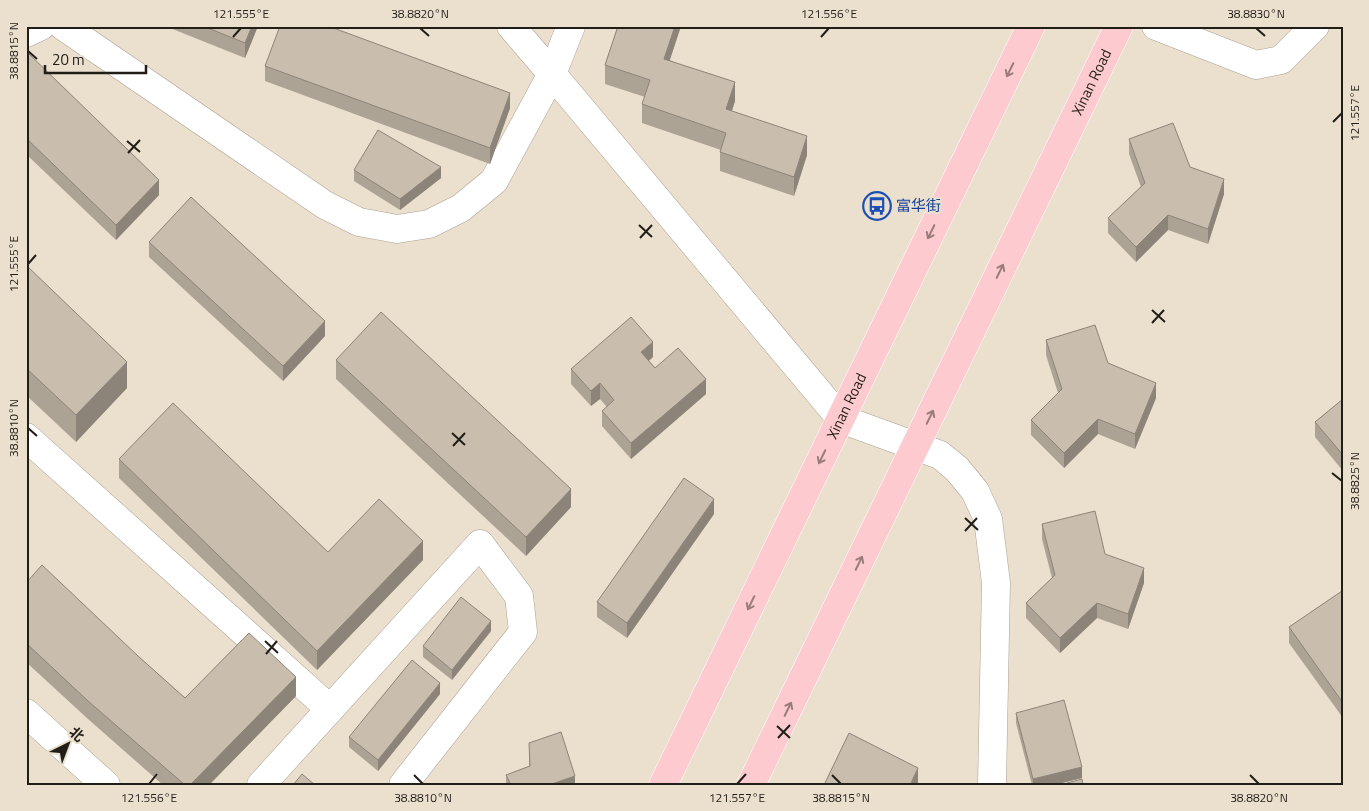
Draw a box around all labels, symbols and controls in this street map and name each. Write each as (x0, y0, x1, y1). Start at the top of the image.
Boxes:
text: 121.555°E (213, 4, 269, 23)
text: 38.8820°N (391, 4, 449, 23)
text: 121.556°E (801, 4, 857, 23)
text: 38.8830°N (1227, 4, 1285, 23)
text: 38.8815°N (4, 22, 23, 80)
scale bar (45, 42, 146, 74)
street label: Xinan Road (1065, 45, 1117, 119)
text: 20 m (52, 48, 85, 71)
one-way arrow (1004, 62, 1014, 77)
text: 121.557°E (1345, 85, 1364, 141)
bus stop icon: 富华街 (862, 191, 892, 221)
place label: 富华街 (896, 194, 941, 217)
one-way arrow (926, 224, 935, 239)
text: 121.555°E (4, 236, 23, 292)
one-way arrow (996, 264, 1006, 279)
street label: Xinan Road (820, 369, 872, 443)
text: 38.8810°N (4, 399, 23, 457)
one-way arrow (925, 410, 935, 425)
one-way arrow (817, 449, 826, 464)
text: 38.8825°N (1345, 452, 1364, 510)
one-way arrow (855, 556, 864, 571)
one-way arrow (746, 595, 755, 610)
one-way arrow (783, 702, 793, 717)
north arrow (42, 718, 92, 768)
text: 北 (65, 721, 89, 746)
text: 121.556°E (121, 788, 177, 807)
text: 38.8810°N (394, 788, 452, 807)
text: 121.557°E (709, 788, 765, 807)
text: 38.8815°N (812, 788, 870, 807)
text: 38.8820°N (1230, 788, 1288, 807)

